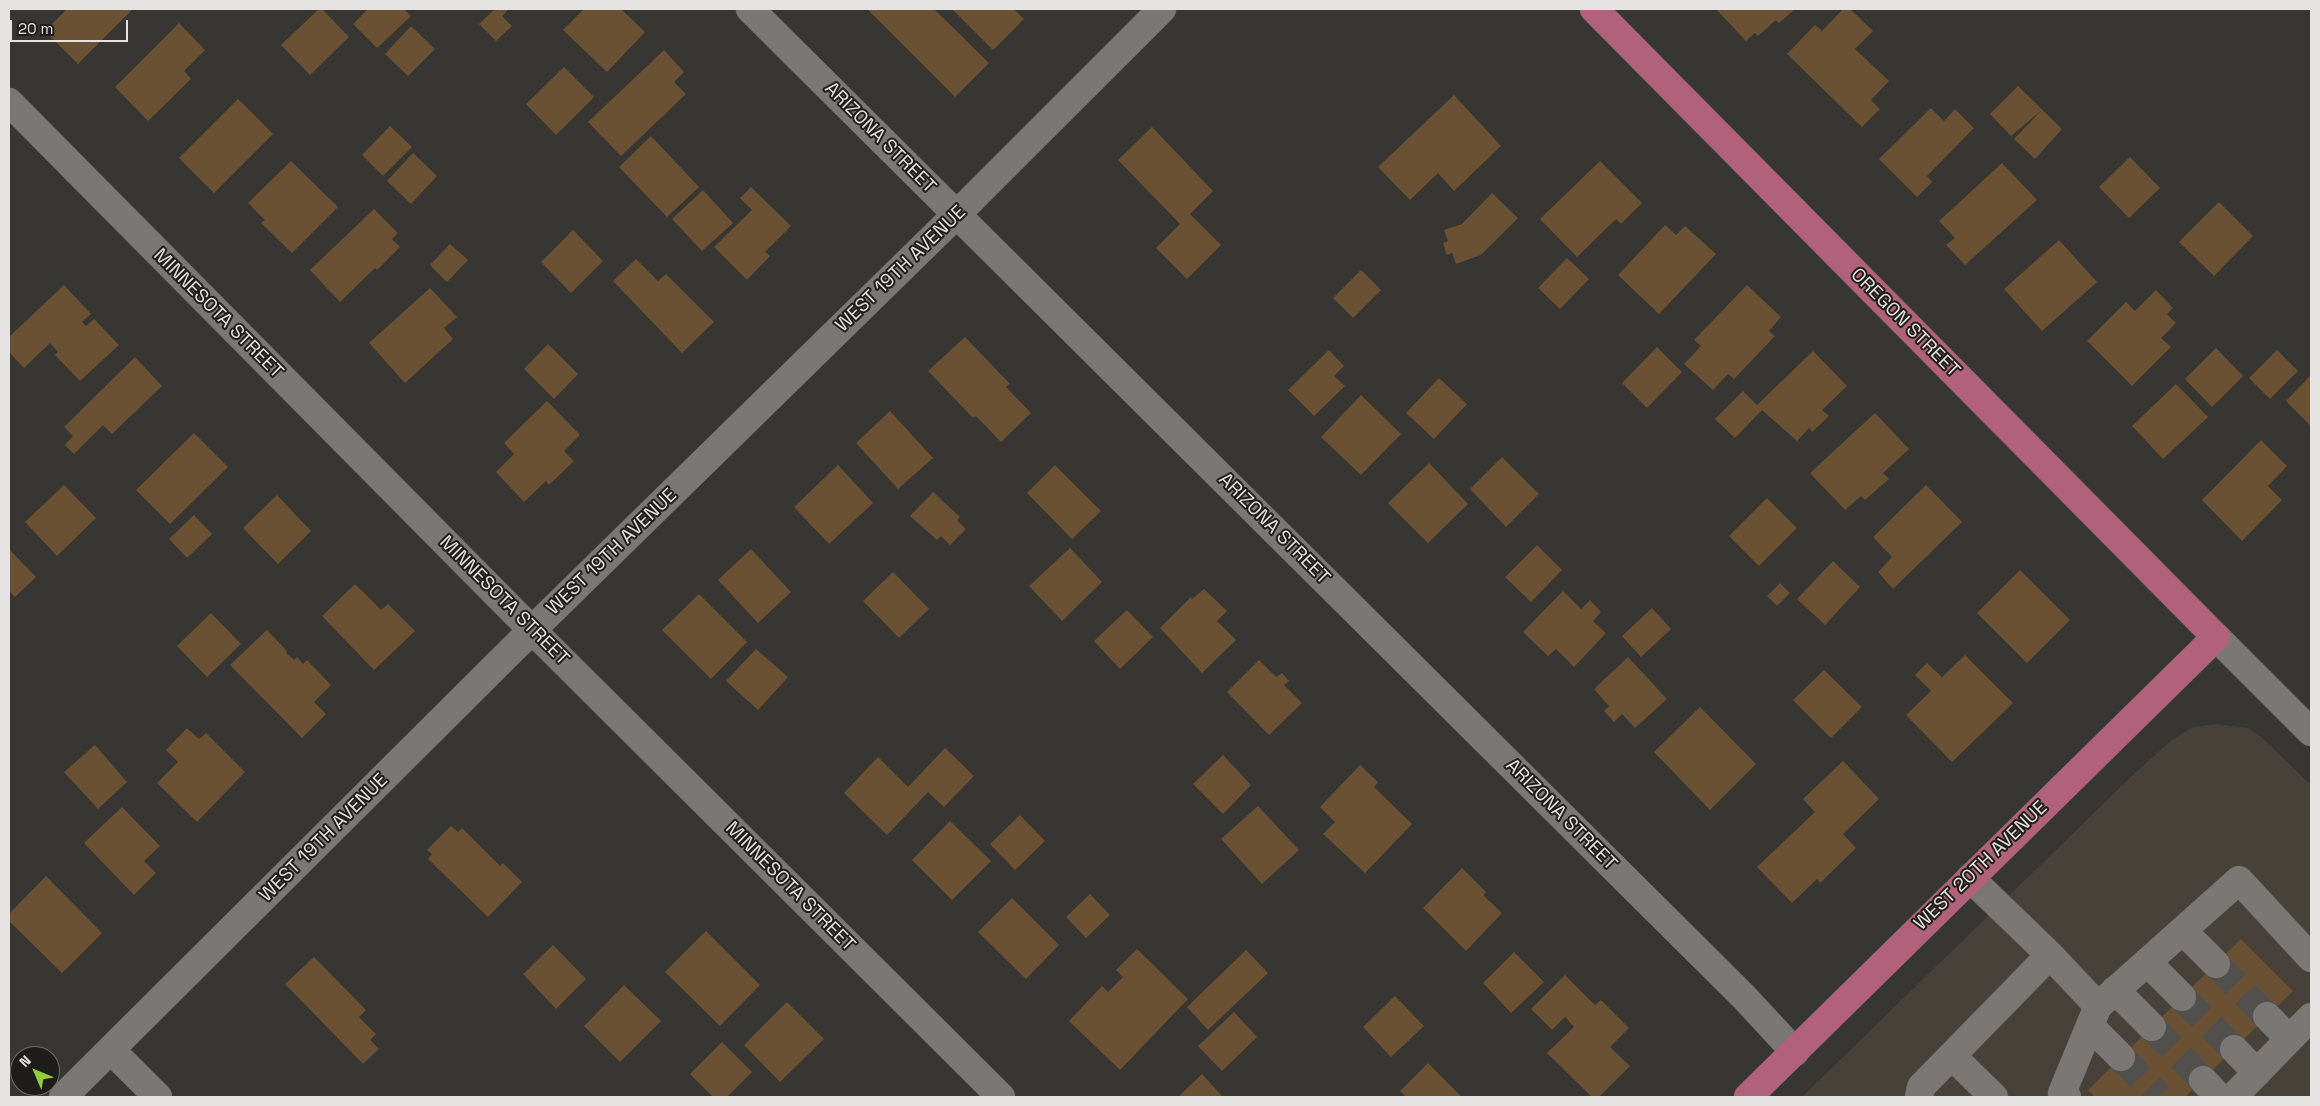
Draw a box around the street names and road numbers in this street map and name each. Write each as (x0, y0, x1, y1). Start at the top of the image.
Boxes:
street label: ARIZONA STREET (820, 78, 940, 198)
street label: WEST 19TH AVENUE (831, 201, 971, 337)
street label: MINNESOTA STREET (148, 244, 288, 384)
street label: OREGON STREET (1846, 264, 1964, 382)
street label: ARIZONA STREET (1214, 469, 1334, 589)
street label: WEST 19TH AVENUE (542, 484, 682, 620)
street label: MINNESOTA STREET (434, 531, 574, 671)
street label: ARIZONA STREET (1501, 755, 1621, 875)
street label: WEST 19TH AVENUE (255, 769, 393, 907)
street label: WEST 20TH AVENUE (1910, 797, 2052, 935)
street label: MINNESOTA STREET (720, 817, 860, 957)

